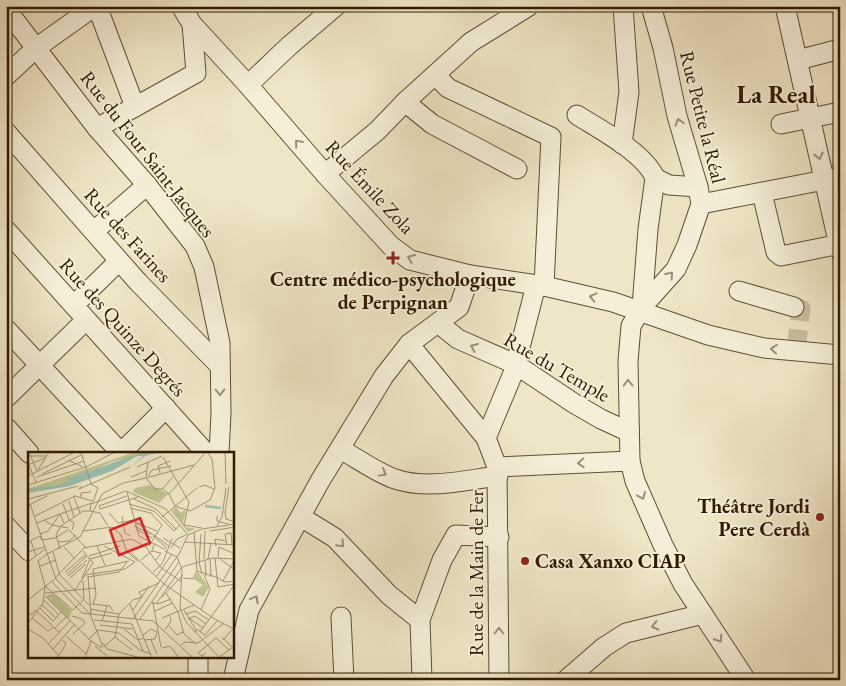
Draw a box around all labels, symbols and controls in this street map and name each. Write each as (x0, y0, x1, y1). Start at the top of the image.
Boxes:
street label: Rue Petite la Réal (674, 48, 732, 186)
street label: Rue du Four Saint-Jacques (75, 66, 221, 242)
district label: La Real (736, 78, 816, 110)
one-way arrow (674, 118, 685, 127)
street label: Rue Émile Zola (320, 134, 420, 240)
one-way arrow (295, 140, 304, 149)
one-way arrow (813, 152, 824, 161)
street label: Rue des Farines (79, 182, 177, 288)
marker: Centre médico-psychologique de Perpignan (386, 251, 400, 265)
street label: Rue des Quinze Degrés (54, 252, 192, 402)
one-way arrow (407, 254, 416, 265)
place label: Centre médico-psychologique de Perpignan (270, 266, 516, 315)
one-way arrow (665, 272, 673, 281)
one-way arrow (588, 292, 597, 303)
street label: Rue du Temple (499, 326, 615, 408)
one-way arrow (470, 343, 479, 353)
one-way arrow (769, 343, 777, 354)
one-way arrow (623, 379, 633, 386)
one-way arrow (215, 388, 226, 396)
inset map (28, 452, 234, 658)
one-way arrow (577, 458, 585, 468)
one-way arrow (377, 466, 386, 476)
street label: Rue de la Main de Fer (463, 489, 489, 656)
one-way arrow (635, 491, 646, 500)
place label: Théâtre Jordi Pere Cerdà (697, 493, 810, 542)
marker: Théâtre Jordi Pere Cerdà (814, 511, 826, 523)
one-way arrow (335, 538, 344, 547)
place label: Casa Xanxo CIAP (535, 548, 686, 574)
marker: Casa Xanxo CIAP (519, 555, 531, 567)
one-way arrow (249, 596, 259, 605)
one-way arrow (651, 620, 660, 631)
one-way arrow (494, 627, 504, 634)
one-way arrow (713, 633, 722, 642)

